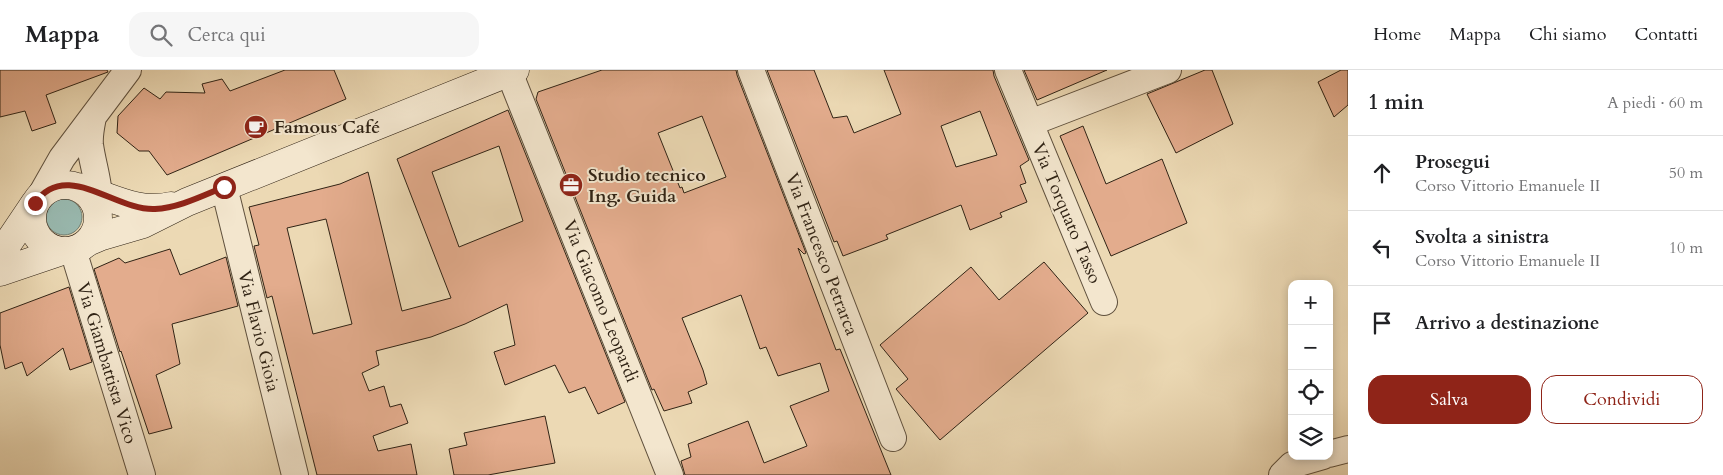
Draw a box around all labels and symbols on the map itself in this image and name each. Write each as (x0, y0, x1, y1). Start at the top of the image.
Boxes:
cafe icon: Famous Café (243, 114, 269, 140)
place label: Famous Café (274, 115, 380, 140)
street label: Via Torquato Tasso (1026, 139, 1108, 288)
place label: Studio tecnico Ing. Guida (588, 163, 706, 209)
street label: Via Francesco Petrarca (779, 169, 864, 339)
office icon: Studio tecnico Ing. Guida (558, 172, 584, 198)
route start (213, 176, 236, 199)
route end (24, 192, 47, 215)
street label: Via Giacomo Leopardi (557, 216, 645, 386)
street label: Via Flavio Gioia (231, 268, 286, 395)
street label: Via Giambattista Vico (70, 279, 143, 447)

